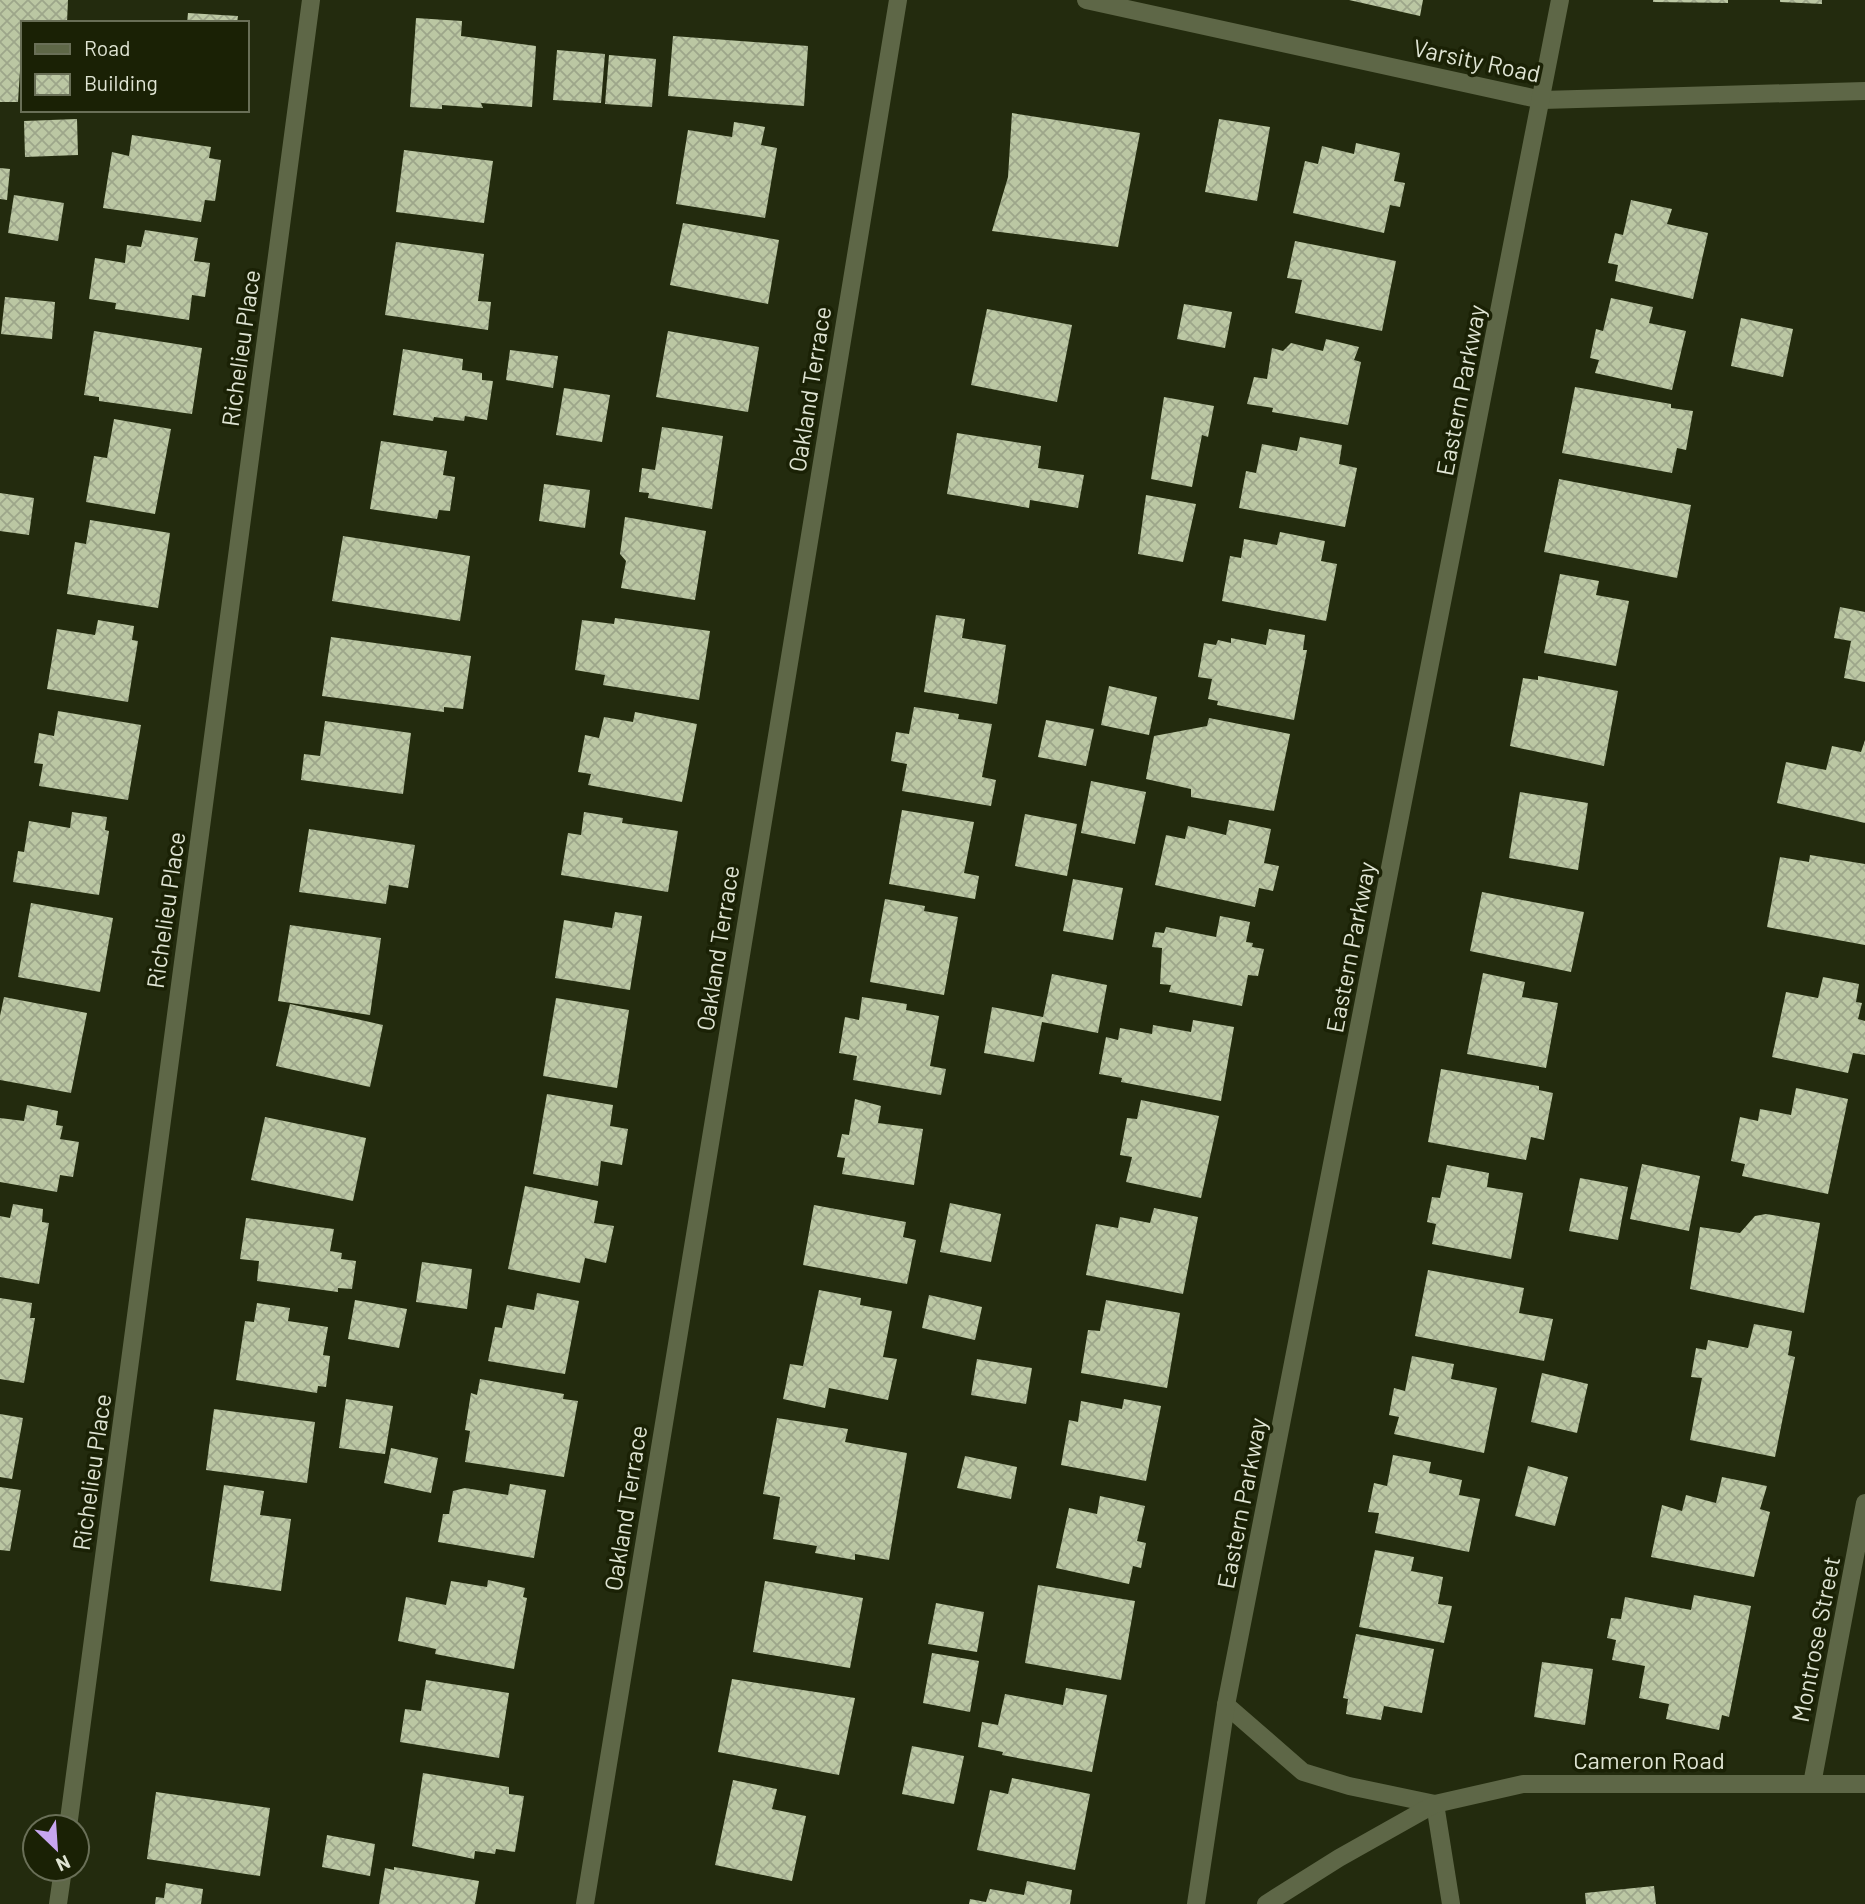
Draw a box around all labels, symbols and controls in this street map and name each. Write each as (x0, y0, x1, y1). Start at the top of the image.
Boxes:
legend (21, 21, 248, 112)
street label: Varsity Road (1411, 32, 1543, 88)
text: Road (84, 35, 130, 60)
text: Building (84, 70, 158, 95)
street label: Richelieu Place (215, 268, 265, 428)
street label: Eastern Parkway (1429, 302, 1491, 478)
street label: Oakland Terrace (782, 304, 836, 474)
street label: Richelieu Place (140, 830, 190, 990)
street label: Eastern Parkway (1319, 859, 1381, 1035)
street label: Oakland Terrace (690, 863, 744, 1033)
street label: Richelieu Place (66, 1392, 116, 1552)
street label: Eastern Parkway (1210, 1415, 1272, 1591)
street label: Oakland Terrace (598, 1423, 652, 1593)
street label: Montrose Street (1785, 1554, 1845, 1724)
street label: Cameron Road (1573, 1745, 1725, 1774)
north arrow (21, 1813, 91, 1883)
text: N (53, 1851, 74, 1877)

